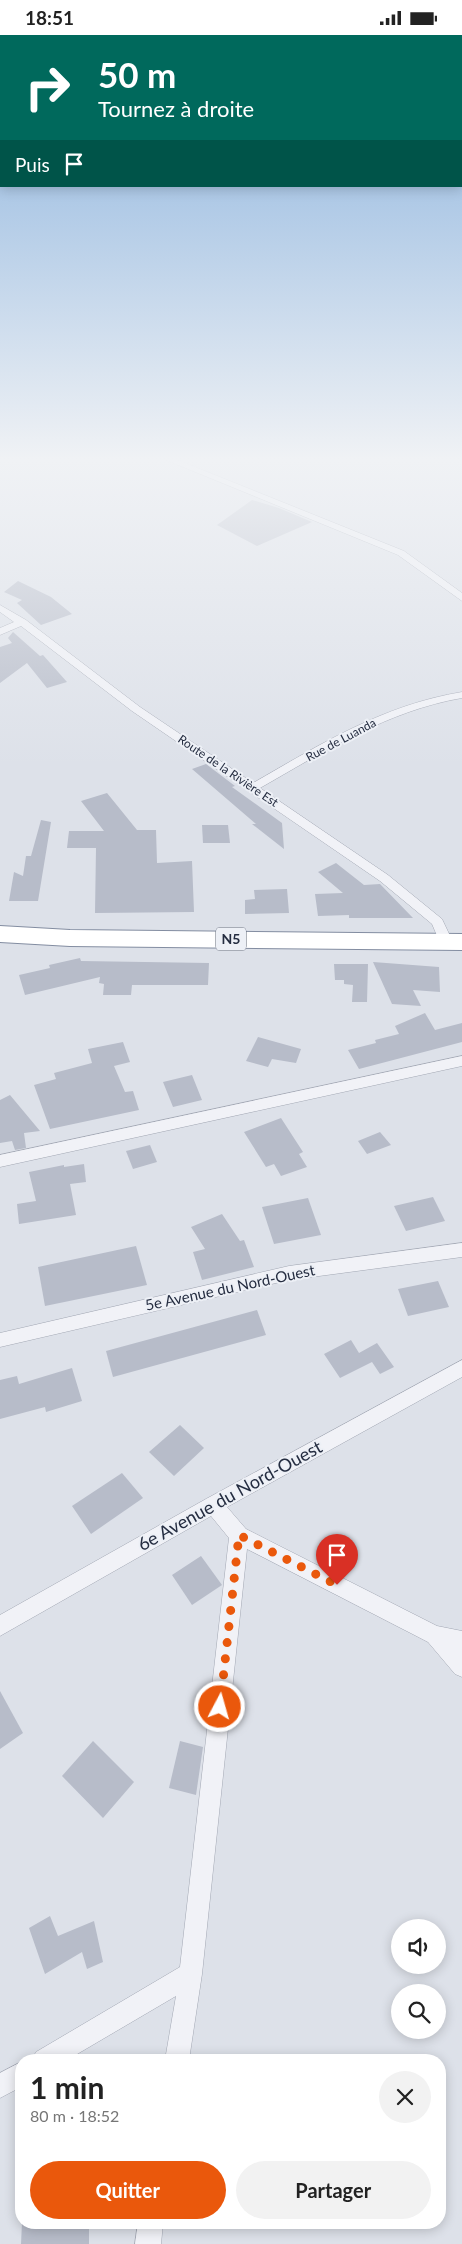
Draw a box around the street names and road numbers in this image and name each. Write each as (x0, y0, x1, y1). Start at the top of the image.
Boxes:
street label: Rue de Luanda (303, 715, 378, 764)
street label: Route de la Rivière Est (175, 731, 282, 810)
road number: N5 (216, 927, 246, 951)
street label: 5e Avenue du Nord-Ouest (143, 1260, 317, 1314)
street label: 6e Avenue du Nord-Ouest (133, 1435, 326, 1555)

